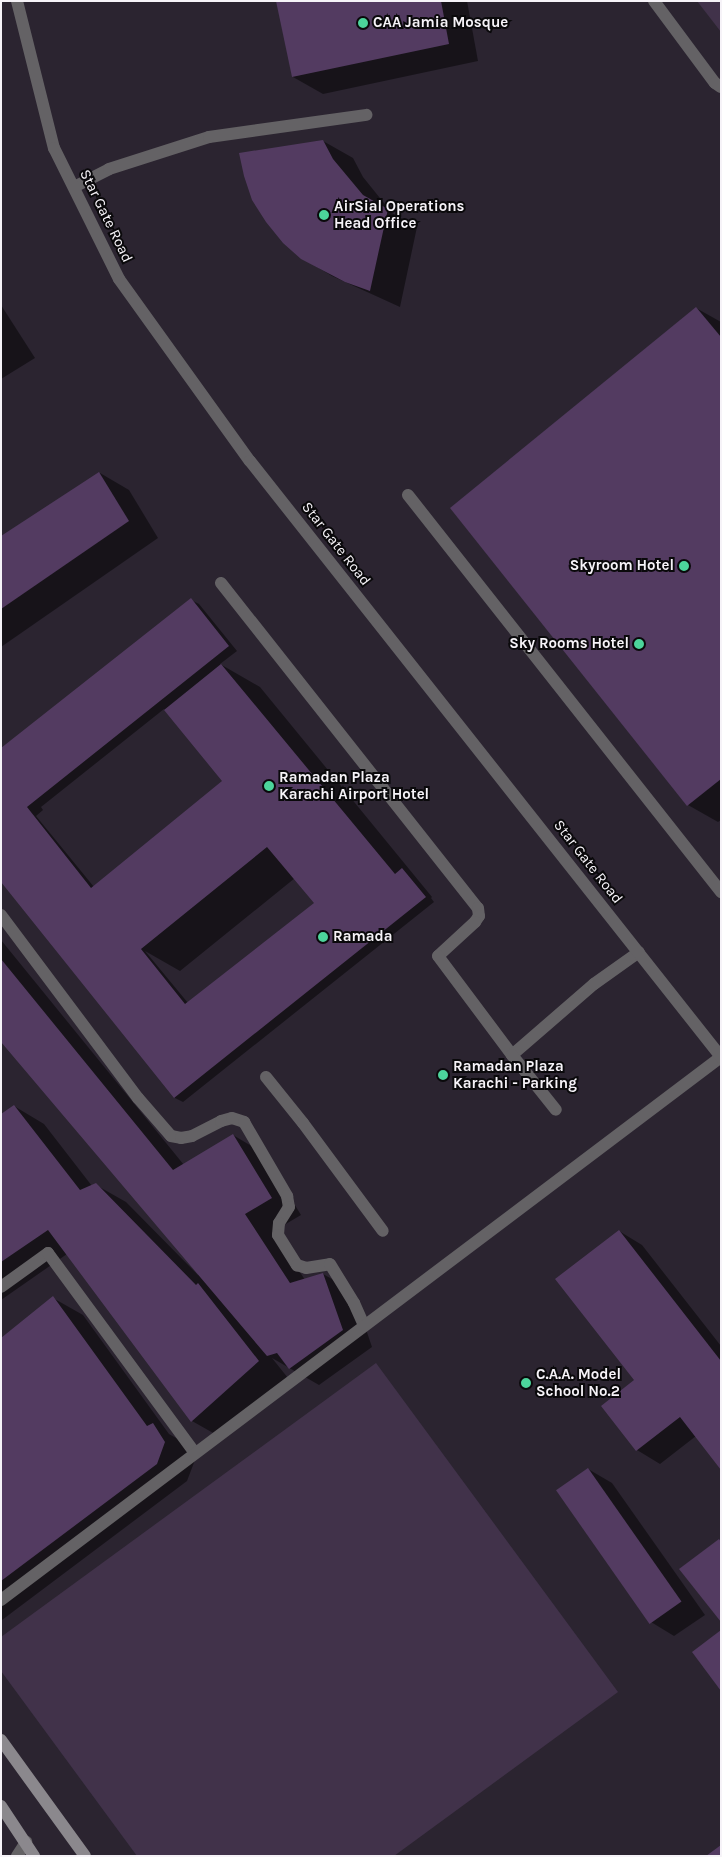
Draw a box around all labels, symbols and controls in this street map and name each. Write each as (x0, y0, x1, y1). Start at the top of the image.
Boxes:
place label: CAA Jamia Mosque (373, 14, 508, 32)
marker: CAA Jamia Mosque (357, 17, 369, 29)
street label: Star Gate Road (76, 167, 136, 265)
place label: AirSial Operations Head Office (334, 197, 464, 232)
marker: AirSial Operations Head Office (318, 209, 330, 221)
street label: Star Gate Road (298, 499, 374, 589)
place label: Skyroom Hotel (570, 557, 674, 575)
marker: Skyroom Hotel (678, 560, 690, 572)
place label: Sky Rooms Hotel (509, 635, 629, 653)
marker: Sky Rooms Hotel (633, 638, 645, 650)
place label: Ramadan Plaza Karachi Airport Hotel (279, 768, 429, 803)
marker: Ramadan Plaza Karachi Airport Hotel (263, 780, 275, 792)
street label: Star Gate Road (550, 817, 626, 907)
place label: Ramada (333, 928, 392, 946)
marker: Ramada (317, 931, 329, 943)
place label: Ramadan Plaza Karachi - Parking (453, 1057, 577, 1092)
marker: Ramadan Plaza Karachi - Parking (437, 1069, 449, 1081)
place label: C.A.A. Model School No.2 (536, 1365, 621, 1400)
marker: C.A.A. Model School No.2 (520, 1377, 532, 1389)

